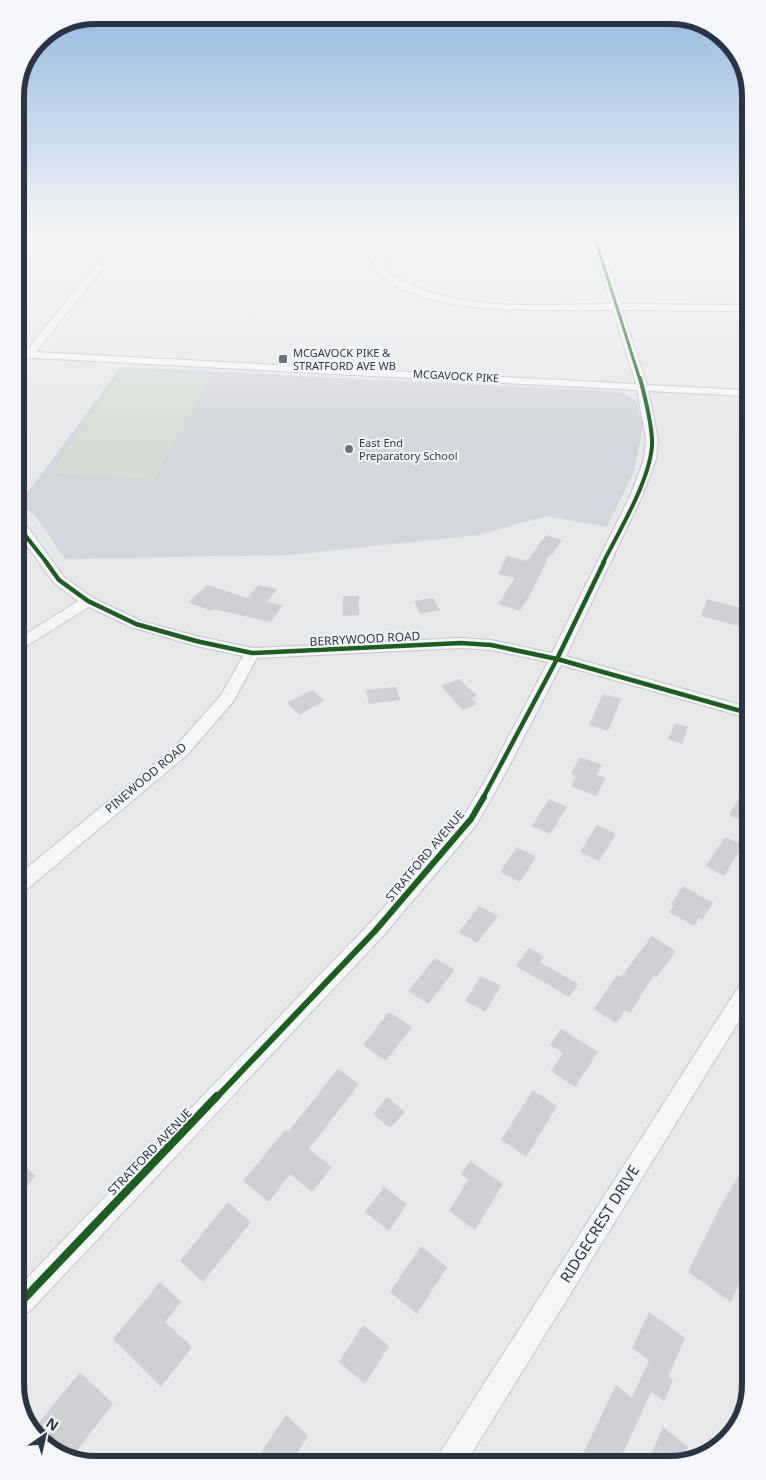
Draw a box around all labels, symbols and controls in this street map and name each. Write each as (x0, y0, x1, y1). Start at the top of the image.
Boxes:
place label: MCGAVOCK PIKE & STRATFORD AVE WB (293, 345, 396, 373)
marker: MCGAVOCK PIKE & STRATFORD AVE WB (277, 353, 289, 365)
street label: MCGAVOCK PIKE (413, 366, 500, 385)
place label: East End Preparatory School (359, 435, 458, 463)
marker: East End Preparatory School (343, 443, 355, 455)
street label: BERRYWOOD ROAD (309, 627, 421, 650)
street label: PINEWOOD ROAD (101, 738, 190, 817)
street label: STRATFORD AVENUE (381, 806, 468, 905)
street label: STRATFORD AVENUE (104, 1104, 196, 1199)
street label: RIDGECREST DRIVE (555, 1161, 643, 1286)
north arrow (20, 1410, 70, 1460)
text: N (43, 1413, 63, 1435)

